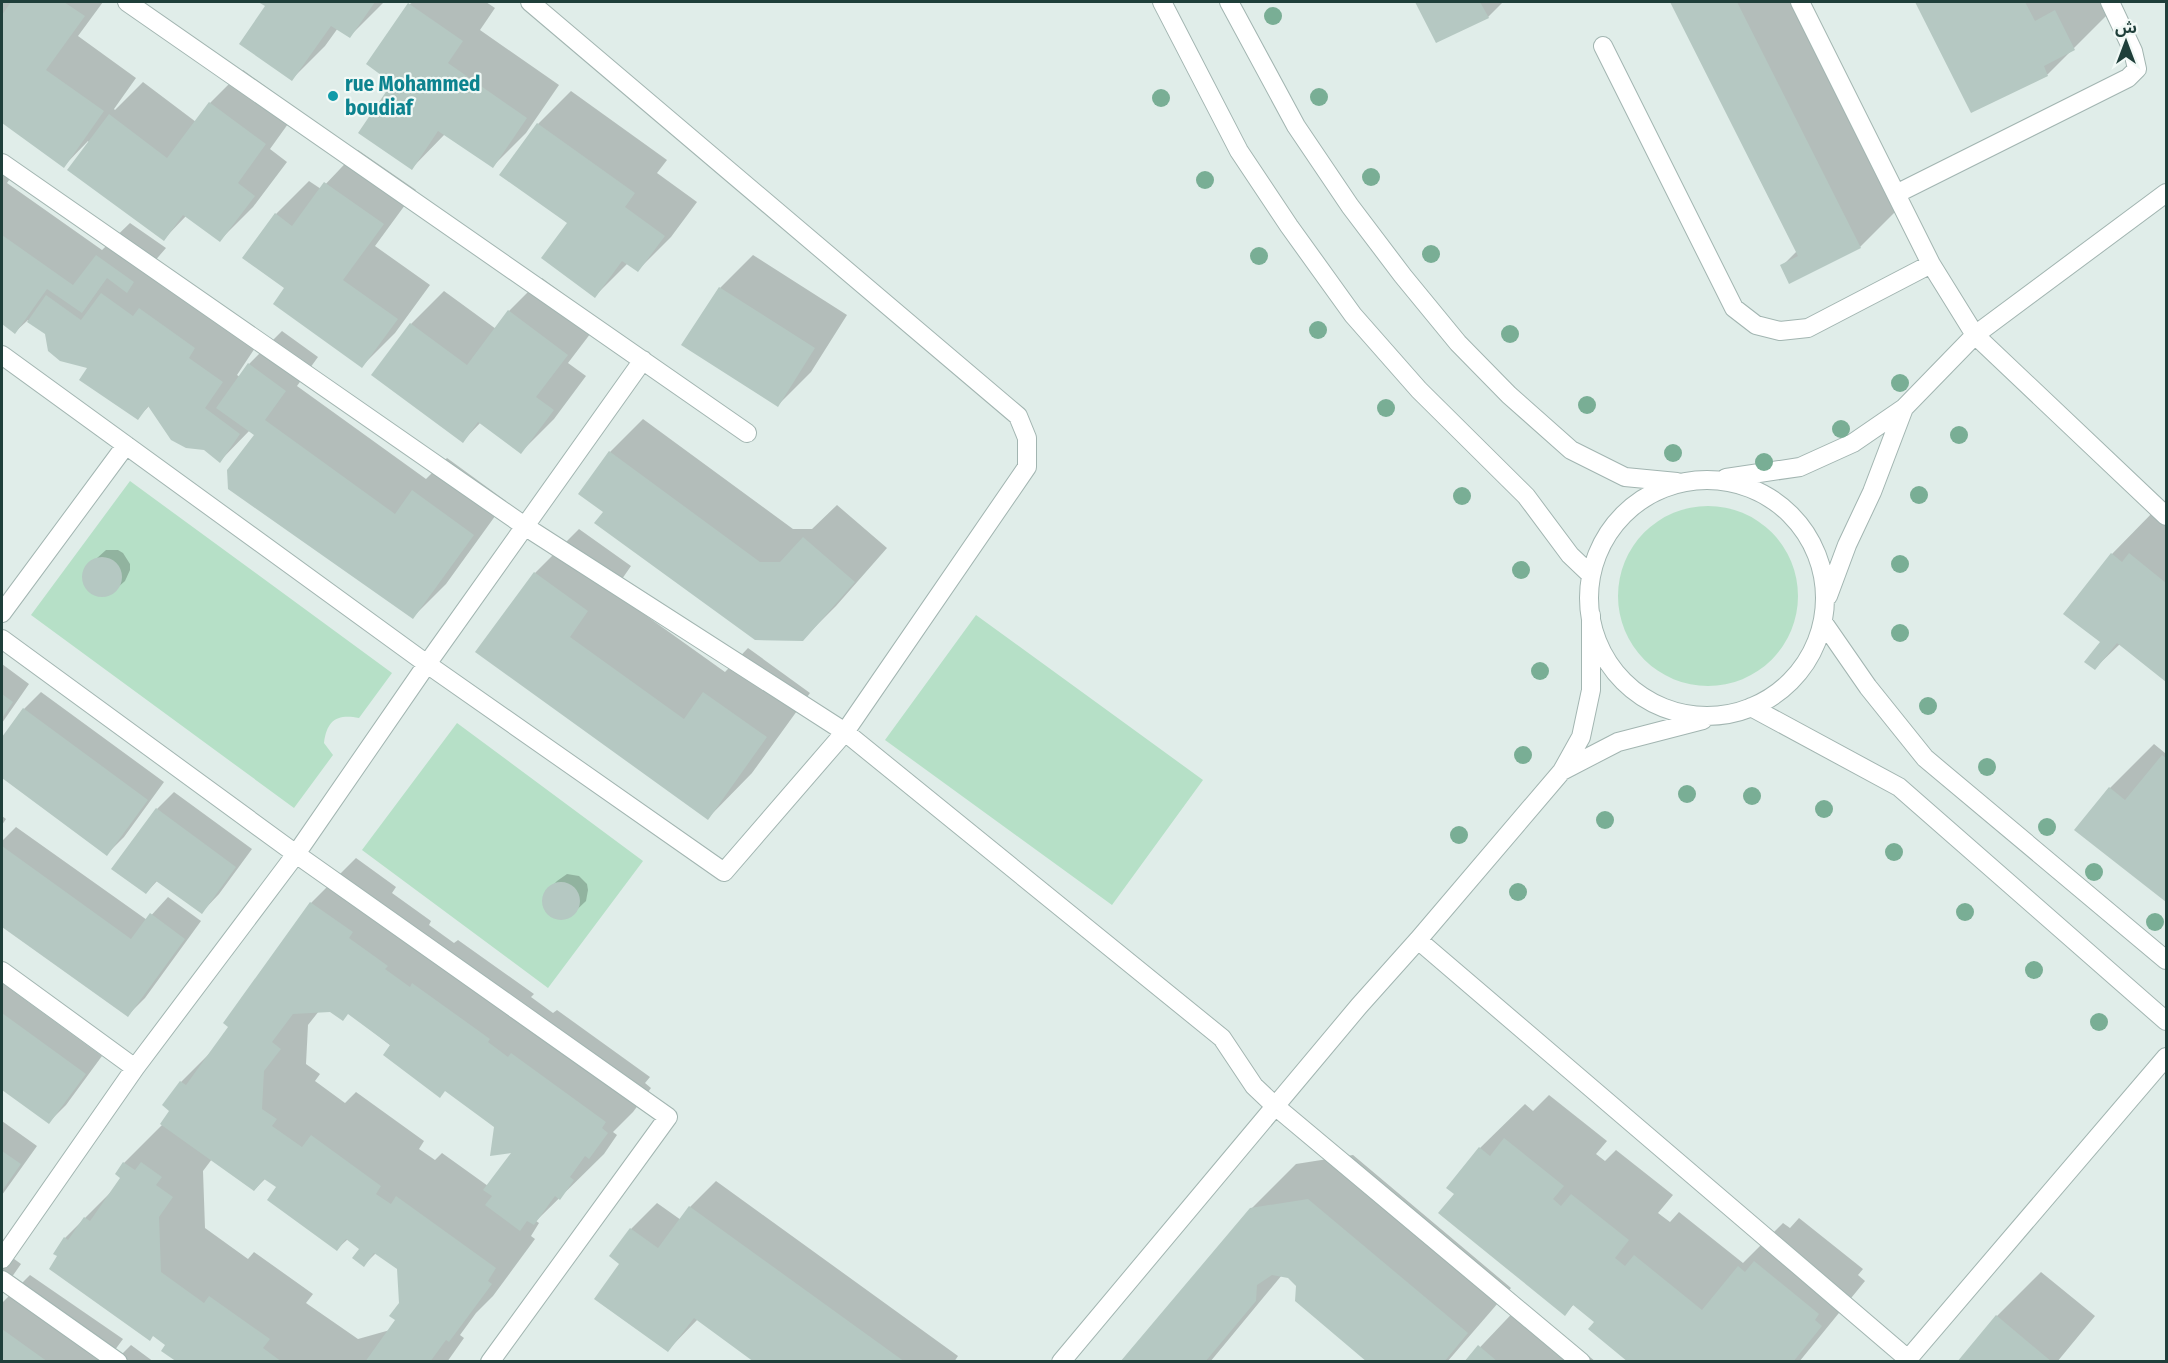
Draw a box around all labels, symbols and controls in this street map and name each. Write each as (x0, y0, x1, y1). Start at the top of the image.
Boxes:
north arrow (2096, 12, 2156, 72)
text: ش (2115, 18, 2137, 37)
place label: rue Mohammed boudiaf (345, 71, 481, 121)
marker: rue Mohammed boudiaf (326, 89, 340, 103)

